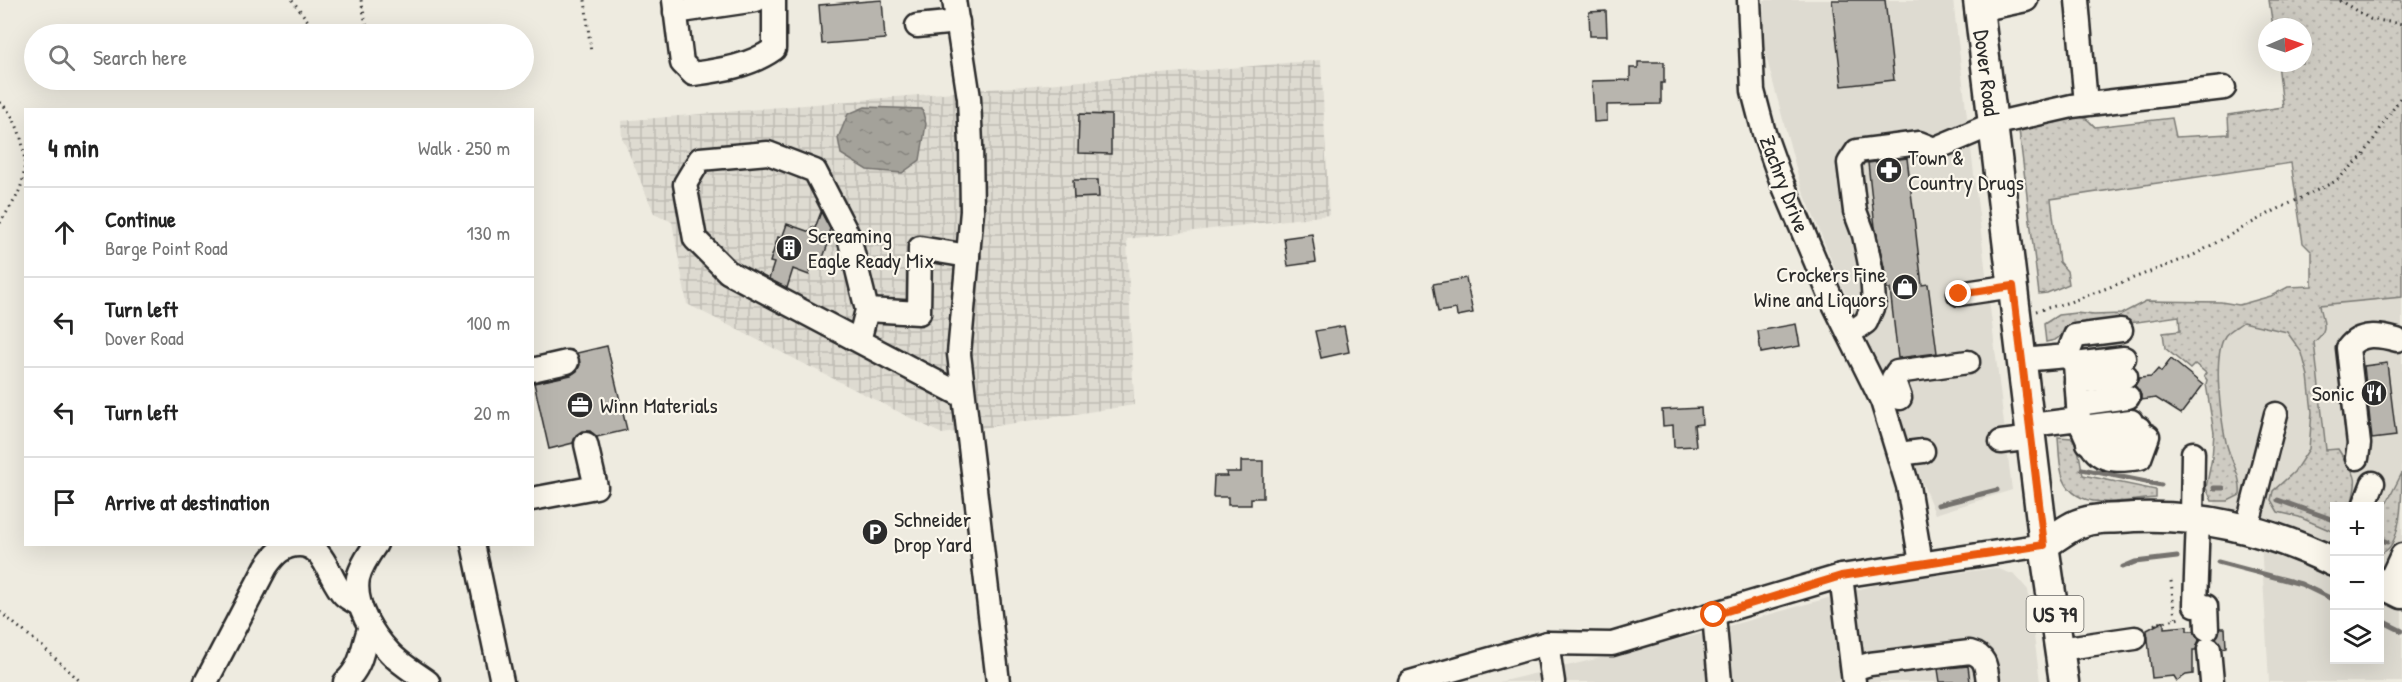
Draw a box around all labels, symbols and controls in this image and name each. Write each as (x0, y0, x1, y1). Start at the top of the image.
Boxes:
north arrow (2258, 18, 2312, 72)
search box (24, 24, 534, 90)
street label: Dover Road (1967, 28, 2007, 118)
icon: search (45, 41, 78, 74)
text: Search here (93, 42, 187, 72)
text: 4 min (48, 130, 99, 165)
street label: Zachry Drive (1753, 131, 1817, 237)
text: Walk · 250 m (418, 134, 510, 161)
place label: Town & Country Drugs (1908, 142, 2024, 197)
pharmacy icon: Town & Country Drugs (1874, 155, 1904, 185)
text: Continue (105, 204, 176, 234)
icon: ahead (48, 216, 81, 249)
text: 130 m (467, 219, 510, 246)
place label: Screaming Eagle Ready Mix (808, 220, 934, 275)
building icon: Screaming Eagle Ready Mix (774, 233, 804, 263)
text: Barge Point Road (105, 234, 228, 261)
place label: Crockers Fine Wine and Liquors (1754, 259, 1886, 314)
shop icon: Crockers Fine Wine and Liquors (1890, 272, 1920, 302)
route end (1945, 280, 1971, 306)
text: Turn left (105, 294, 178, 324)
icon: left (48, 306, 81, 339)
text: 100 m (467, 309, 510, 336)
text: Dover Road (105, 324, 184, 351)
place label: Sonic (2312, 378, 2354, 408)
restaurant icon: Sonic (2359, 378, 2389, 408)
office icon: Winn Materials (565, 390, 595, 420)
place label: Winn Materials (600, 390, 718, 420)
icon: left (48, 396, 81, 429)
text: Turn left (105, 397, 178, 427)
text: 20 m (473, 399, 510, 426)
icon: arrive (48, 486, 81, 519)
text: Arrive at destination (105, 487, 270, 517)
map controls (2330, 502, 2384, 664)
button: + (2330, 502, 2384, 556)
place label: Schneider Drop Yard (894, 504, 972, 559)
parking icon: Schneider Drop Yard (860, 517, 890, 547)
button: − (2330, 556, 2384, 610)
road number: US 79 (2026, 596, 2084, 632)
route start (1700, 601, 1726, 627)
button: layers (2330, 610, 2384, 664)

